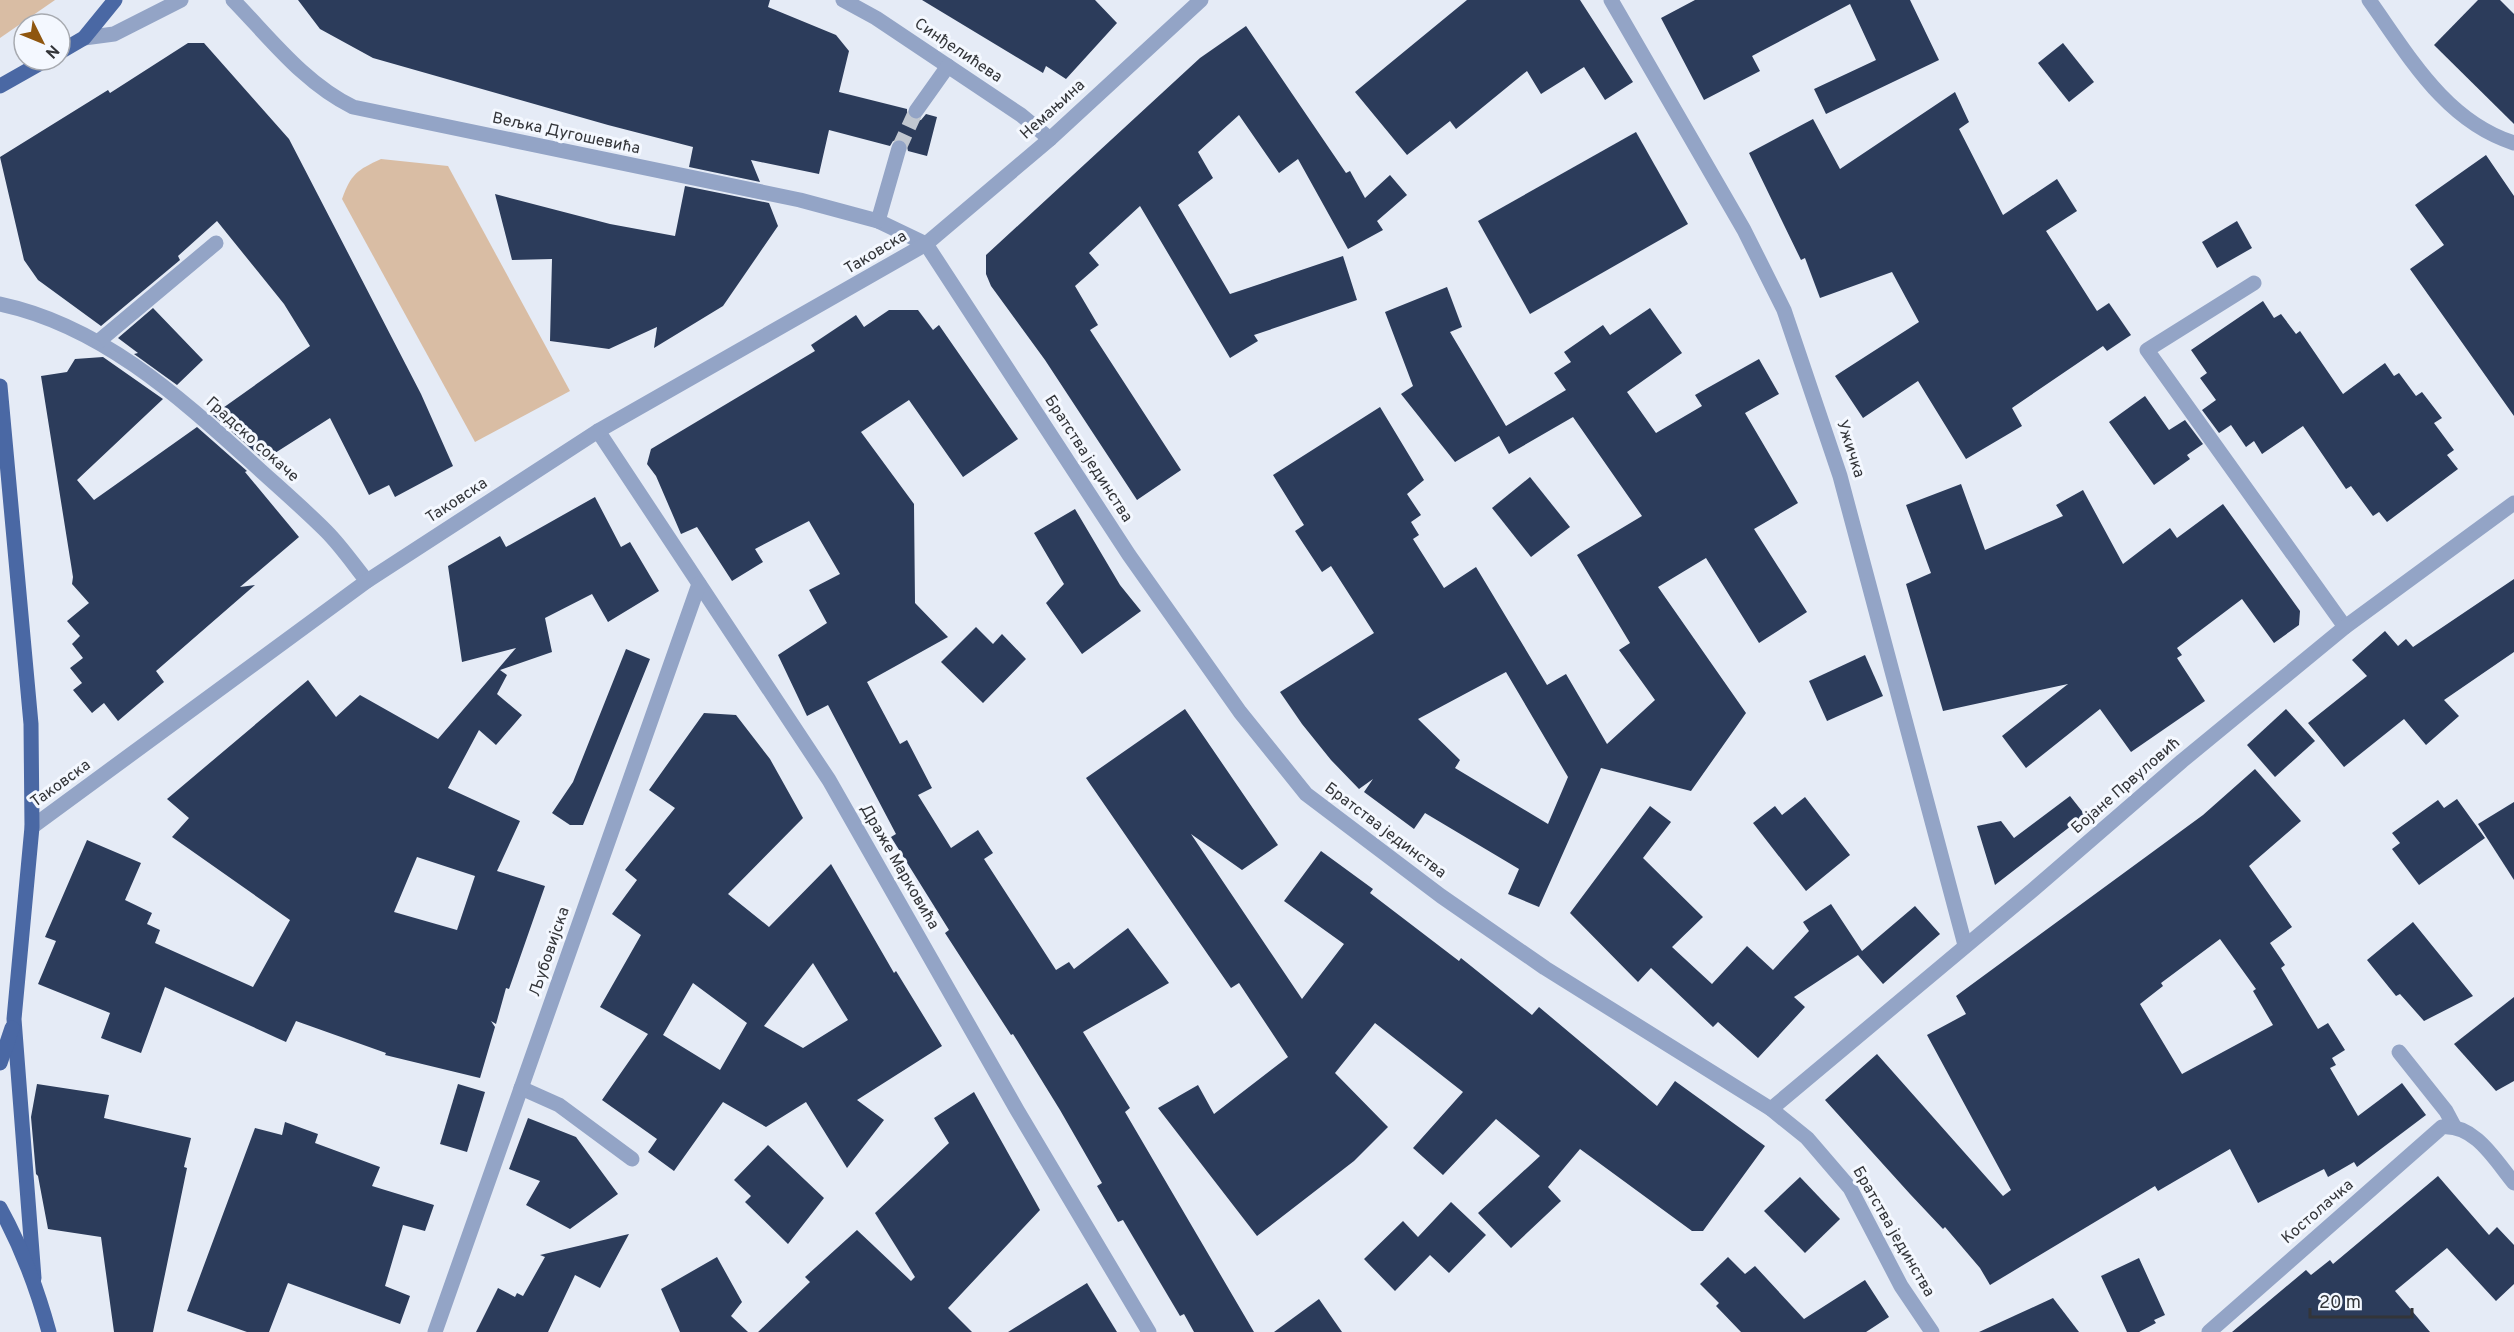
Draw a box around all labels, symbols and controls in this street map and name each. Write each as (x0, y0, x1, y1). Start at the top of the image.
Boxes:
north arrow (12, 12, 72, 72)
street label: Синђелићева (910, 14, 1006, 88)
text: N (40, 40, 63, 62)
street label: Немањина (1016, 76, 1090, 144)
street label: Вељка Дугошевића (490, 109, 642, 159)
street label: Таковска (841, 227, 911, 279)
street label: Братства јединства (1039, 392, 1137, 526)
street label: Градско сокаче (201, 393, 303, 487)
street label: Ужичка (1831, 418, 1869, 480)
street label: Таковска (422, 474, 492, 528)
street label: Бојане Првуловић (2067, 733, 2185, 839)
street label: Таковска (27, 756, 95, 812)
street label: Братства јединства (1320, 779, 1450, 883)
street label: Драже Марковића (855, 801, 943, 933)
street label: Љубовијска (525, 905, 575, 999)
street label: Братства јединства (1847, 1163, 1939, 1301)
street label: Костолачка (2278, 1175, 2358, 1249)
scale bar (2310, 1281, 2412, 1319)
text: 20 m (2319, 1292, 2361, 1315)

